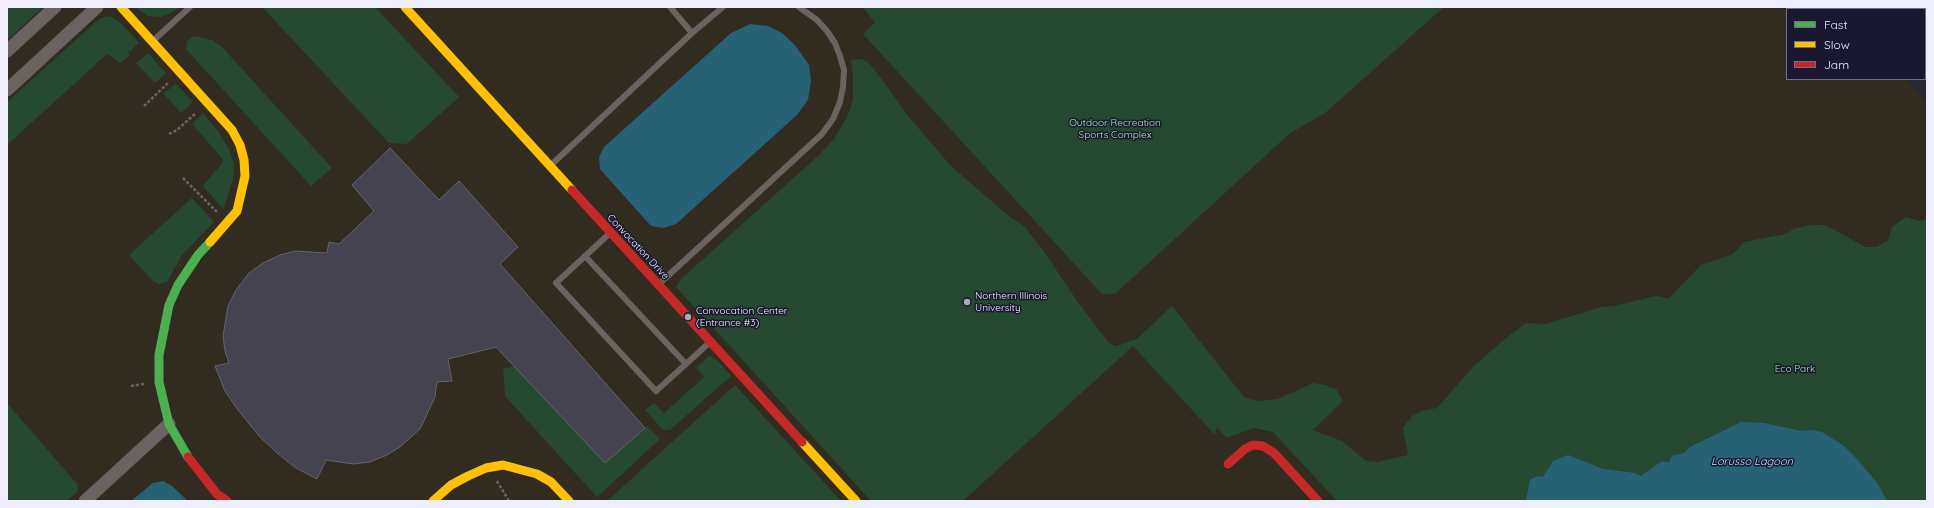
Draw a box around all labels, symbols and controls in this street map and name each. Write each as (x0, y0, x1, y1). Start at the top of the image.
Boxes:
legend (1786, 8, 1926, 80)
text: Fast (1824, 17, 1848, 32)
text: Slow (1824, 37, 1850, 52)
text: Jam (1824, 57, 1849, 72)
park label: Outdoor Recreation Sports Complex (1069, 117, 1161, 140)
street label: Convocation Drive (605, 212, 671, 282)
place label: Northern Illinois University (975, 290, 1047, 314)
marker: Northern Illinois University (962, 297, 972, 307)
place label: Convocation Center (Entrance #3) (696, 305, 788, 328)
marker: Convocation Center (Entrance #3) (683, 312, 693, 322)
park label: Eco Park (1775, 363, 1815, 375)
water label: Lorusso Lagoon (1711, 455, 1793, 469)

